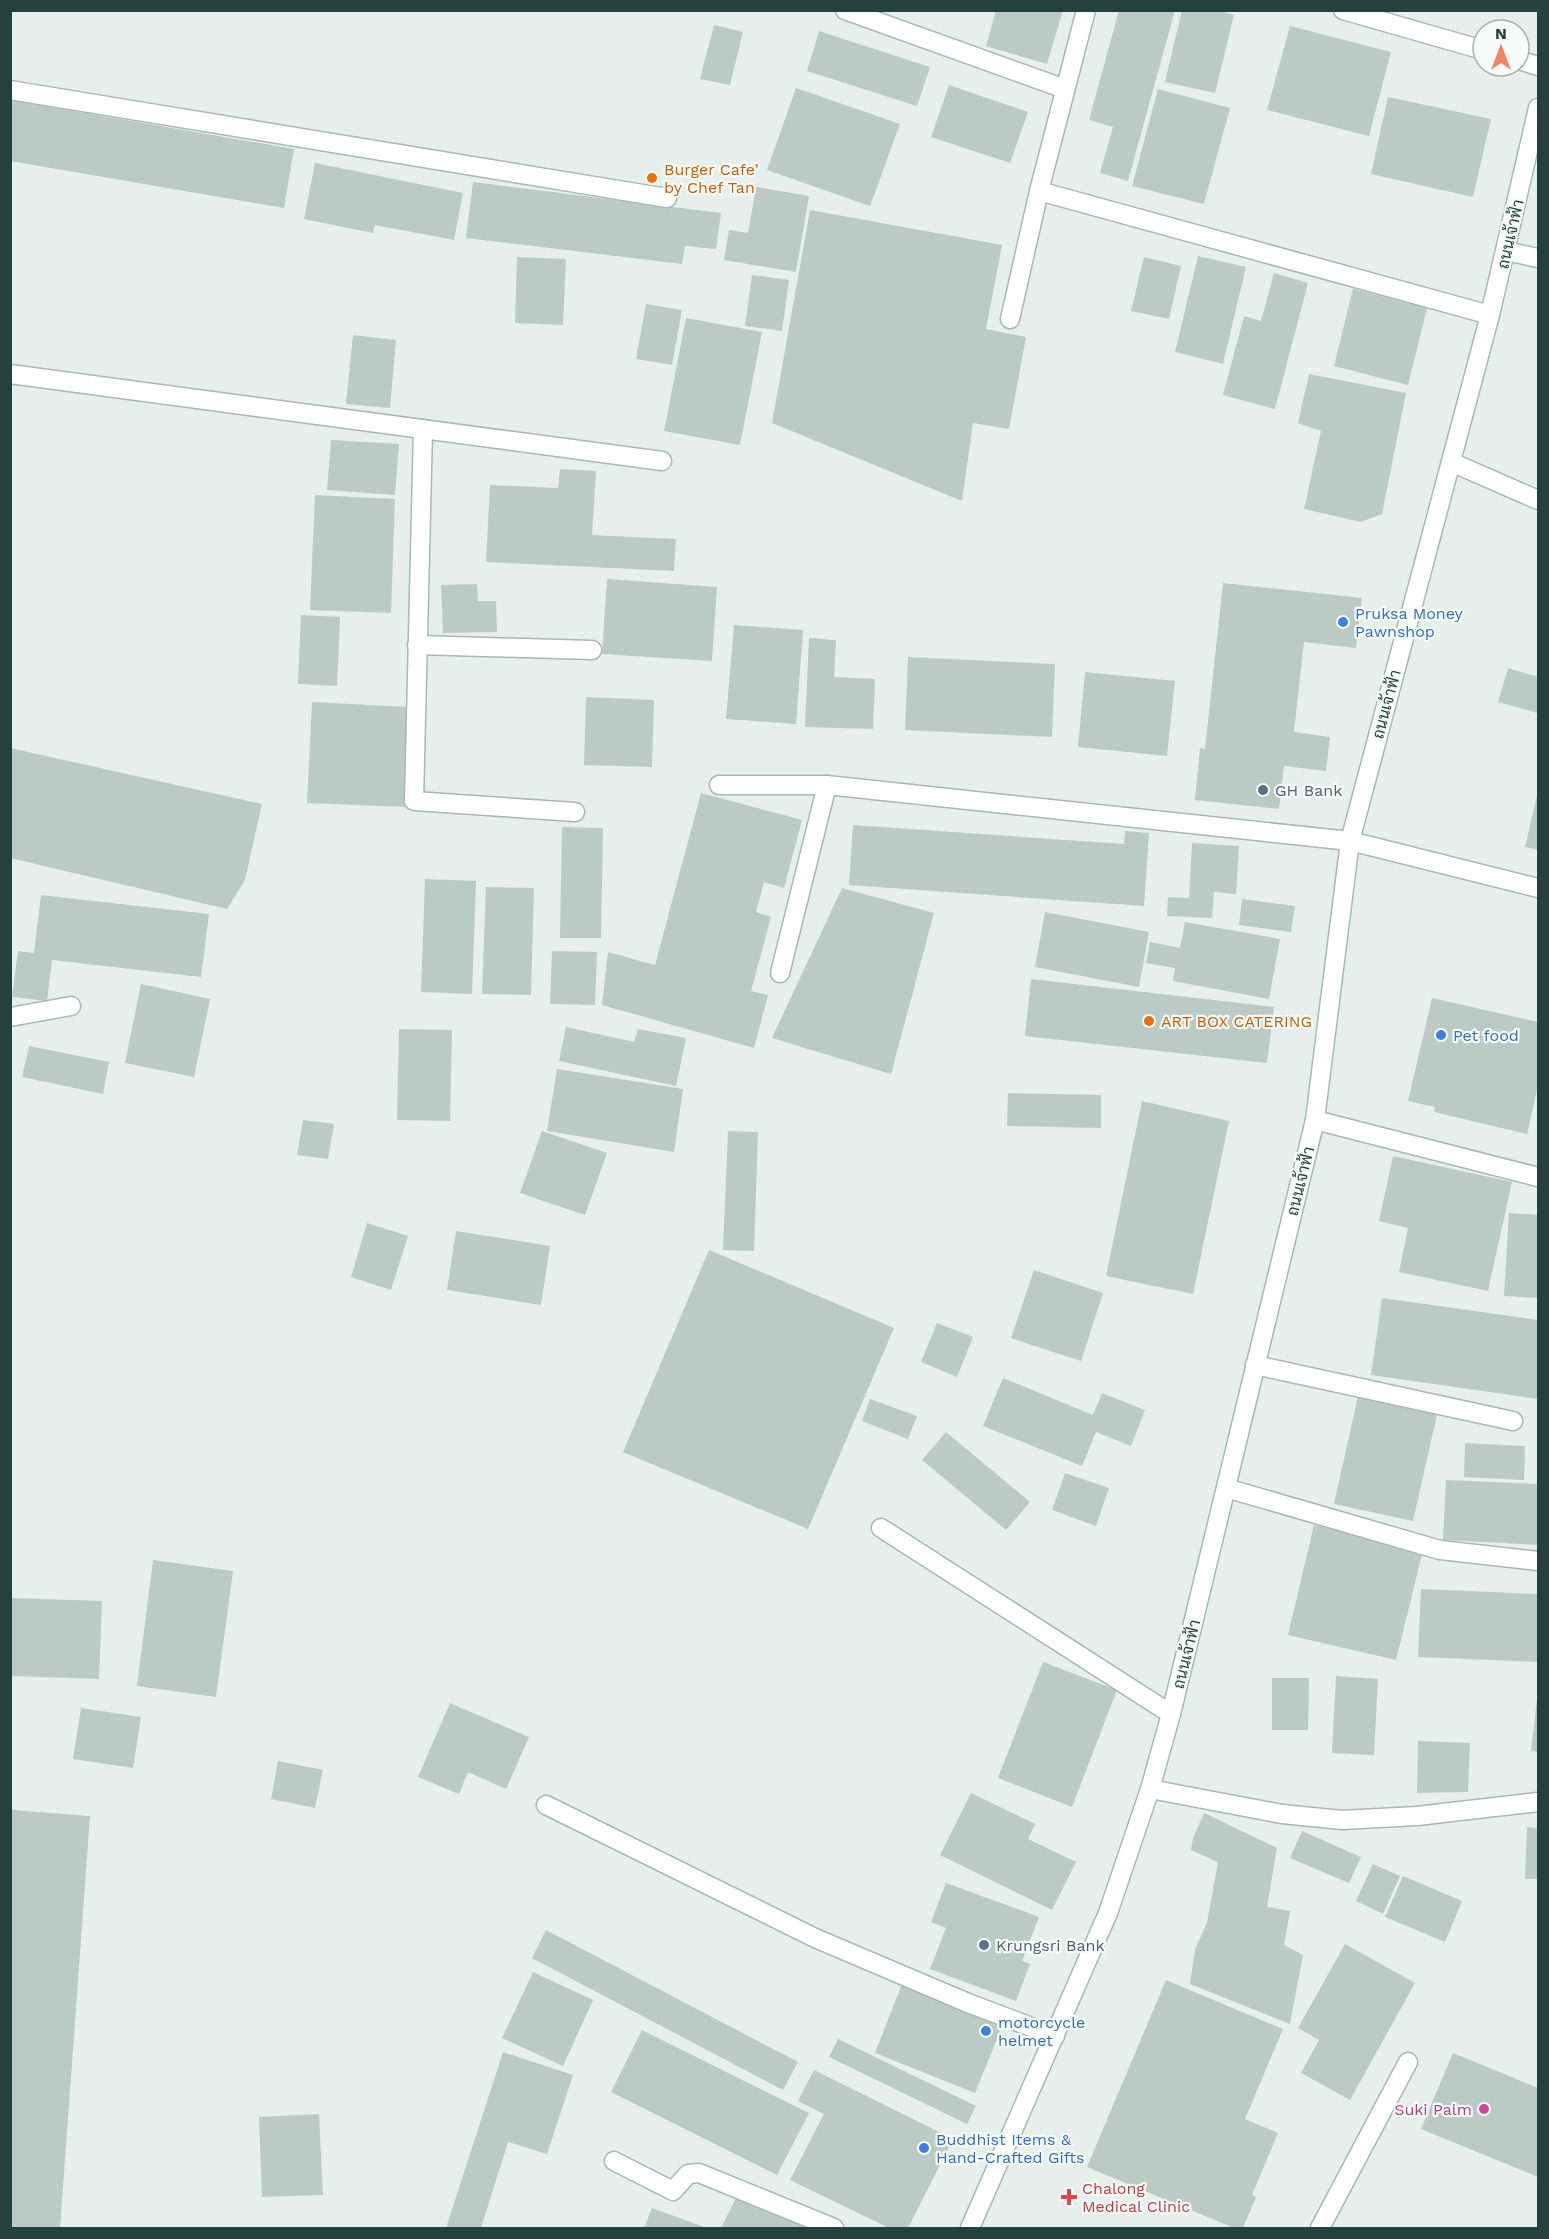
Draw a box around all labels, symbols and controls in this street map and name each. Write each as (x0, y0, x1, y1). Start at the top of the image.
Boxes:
north arrow (1471, 18, 1531, 78)
text: N (1495, 24, 1507, 43)
place label: Burger Cafe’ by Chef Tan (664, 160, 759, 197)
marker: Burger Cafe’ by Chef Tan (645, 171, 659, 185)
street label: ถนนเจ้าฟ้า (1492, 197, 1528, 271)
place label: Pruksa Money Pawnshop (1355, 604, 1464, 641)
marker: Pruksa Money Pawnshop (1336, 615, 1350, 629)
street label: ถนนเจ้าฟ้า (1367, 667, 1405, 741)
place label: GH Bank (1275, 781, 1342, 800)
marker: GH Bank (1256, 783, 1270, 797)
place label: ART BOX CATERING (1161, 1012, 1312, 1031)
marker: ART BOX CATERING (1142, 1014, 1156, 1028)
place label: Pet food (1453, 1026, 1519, 1045)
marker: Pet food (1434, 1028, 1448, 1042)
street label: ถนนเจ้าฟ้า (1282, 1144, 1318, 1218)
street label: ถนนเจ้าฟ้า (1168, 1617, 1204, 1691)
place label: Krungsri Bank (996, 1936, 1104, 1955)
marker: Krungsri Bank (977, 1938, 991, 1952)
place label: motorcycle helmet (998, 2013, 1085, 2050)
marker: motorcycle helmet (979, 2024, 993, 2038)
place label: Suki Palm (1394, 2100, 1472, 2119)
marker: Suki Palm (1477, 2102, 1491, 2116)
place label: Buddhist Items & Hand-Crafted Gifts (936, 2130, 1084, 2167)
marker: Buddhist Items & Hand-Crafted Gifts (917, 2141, 931, 2155)
place label: Chalong Medical Clinic (1082, 2179, 1190, 2216)
marker: Chalong Medical Clinic (1060, 2188, 1078, 2206)

